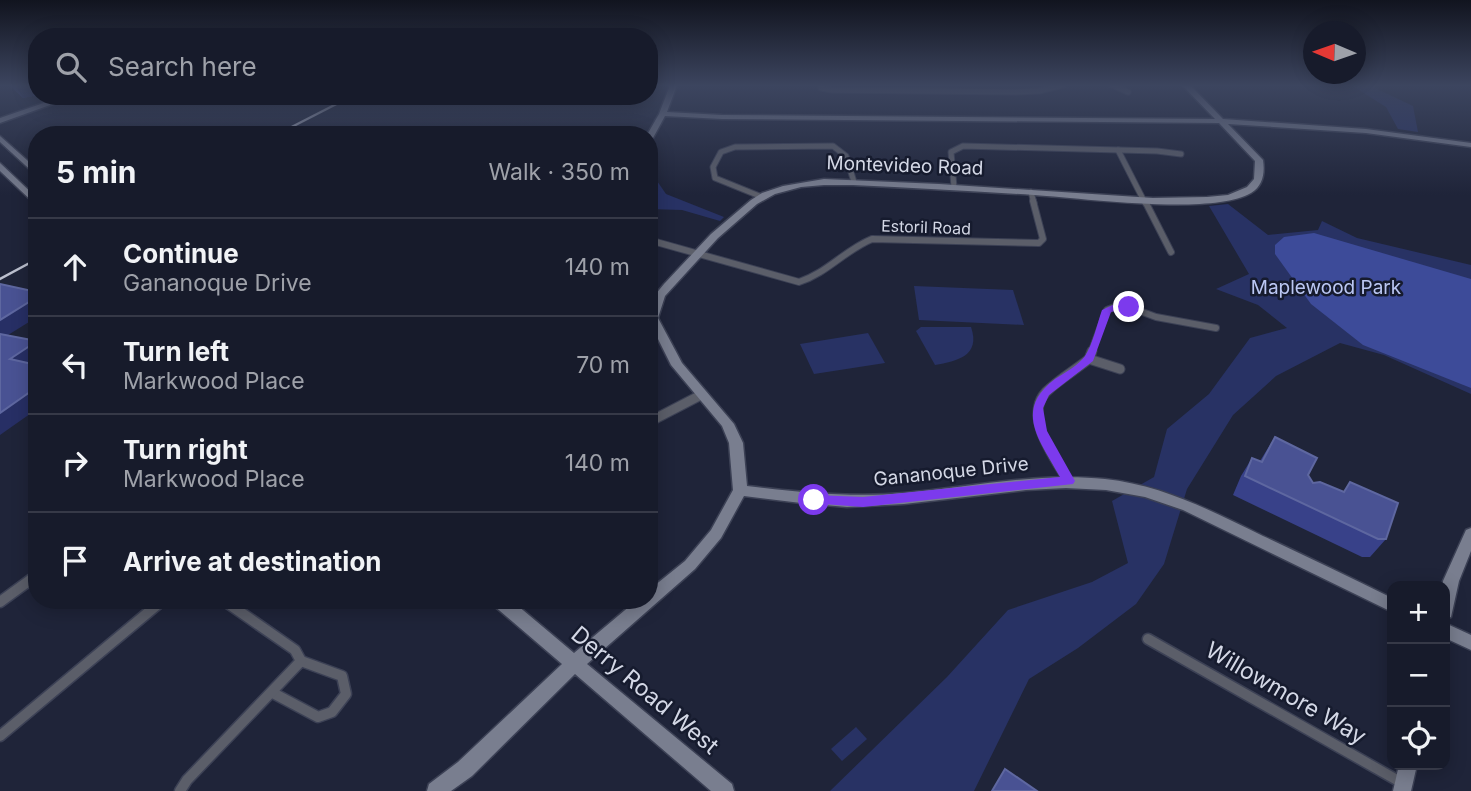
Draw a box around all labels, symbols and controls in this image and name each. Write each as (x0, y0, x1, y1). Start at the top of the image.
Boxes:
north arrow (1303, 21, 1366, 84)
search box (28, 28, 658, 105)
icon: search (52, 48, 90, 86)
text: Search here (108, 51, 257, 82)
street label: Montevideo Road (826, 151, 984, 180)
text: 5 min (56, 154, 136, 190)
text: Walk · 350 m (489, 158, 630, 186)
street label: Estoril Road (881, 215, 971, 239)
text: Continue (123, 238, 239, 269)
icon: ahead (56, 248, 94, 286)
text: 140 m (565, 253, 630, 281)
text: Gananoque Drive (123, 269, 312, 297)
park label: Maplewood Park (1251, 276, 1402, 299)
route end (1113, 291, 1144, 322)
text: Turn left (123, 336, 229, 367)
icon: left (56, 346, 94, 384)
text: 70 m (576, 351, 630, 379)
text: Markwood Place (123, 367, 305, 395)
text: Turn right (123, 434, 248, 465)
icon: right (56, 444, 94, 482)
text: 140 m (565, 449, 630, 477)
street label: Gananoque Drive (872, 452, 1030, 491)
text: Markwood Place (123, 465, 305, 493)
route start (798, 484, 829, 515)
icon: arrive (56, 542, 94, 580)
text: Arrive at destination (123, 546, 382, 577)
map controls (1387, 581, 1450, 770)
button: + (1387, 581, 1450, 644)
street label: Derry Road West (566, 620, 725, 760)
street label: Willowmore Way (1201, 636, 1371, 750)
button: − (1387, 644, 1450, 707)
button: locate (1387, 707, 1450, 770)

